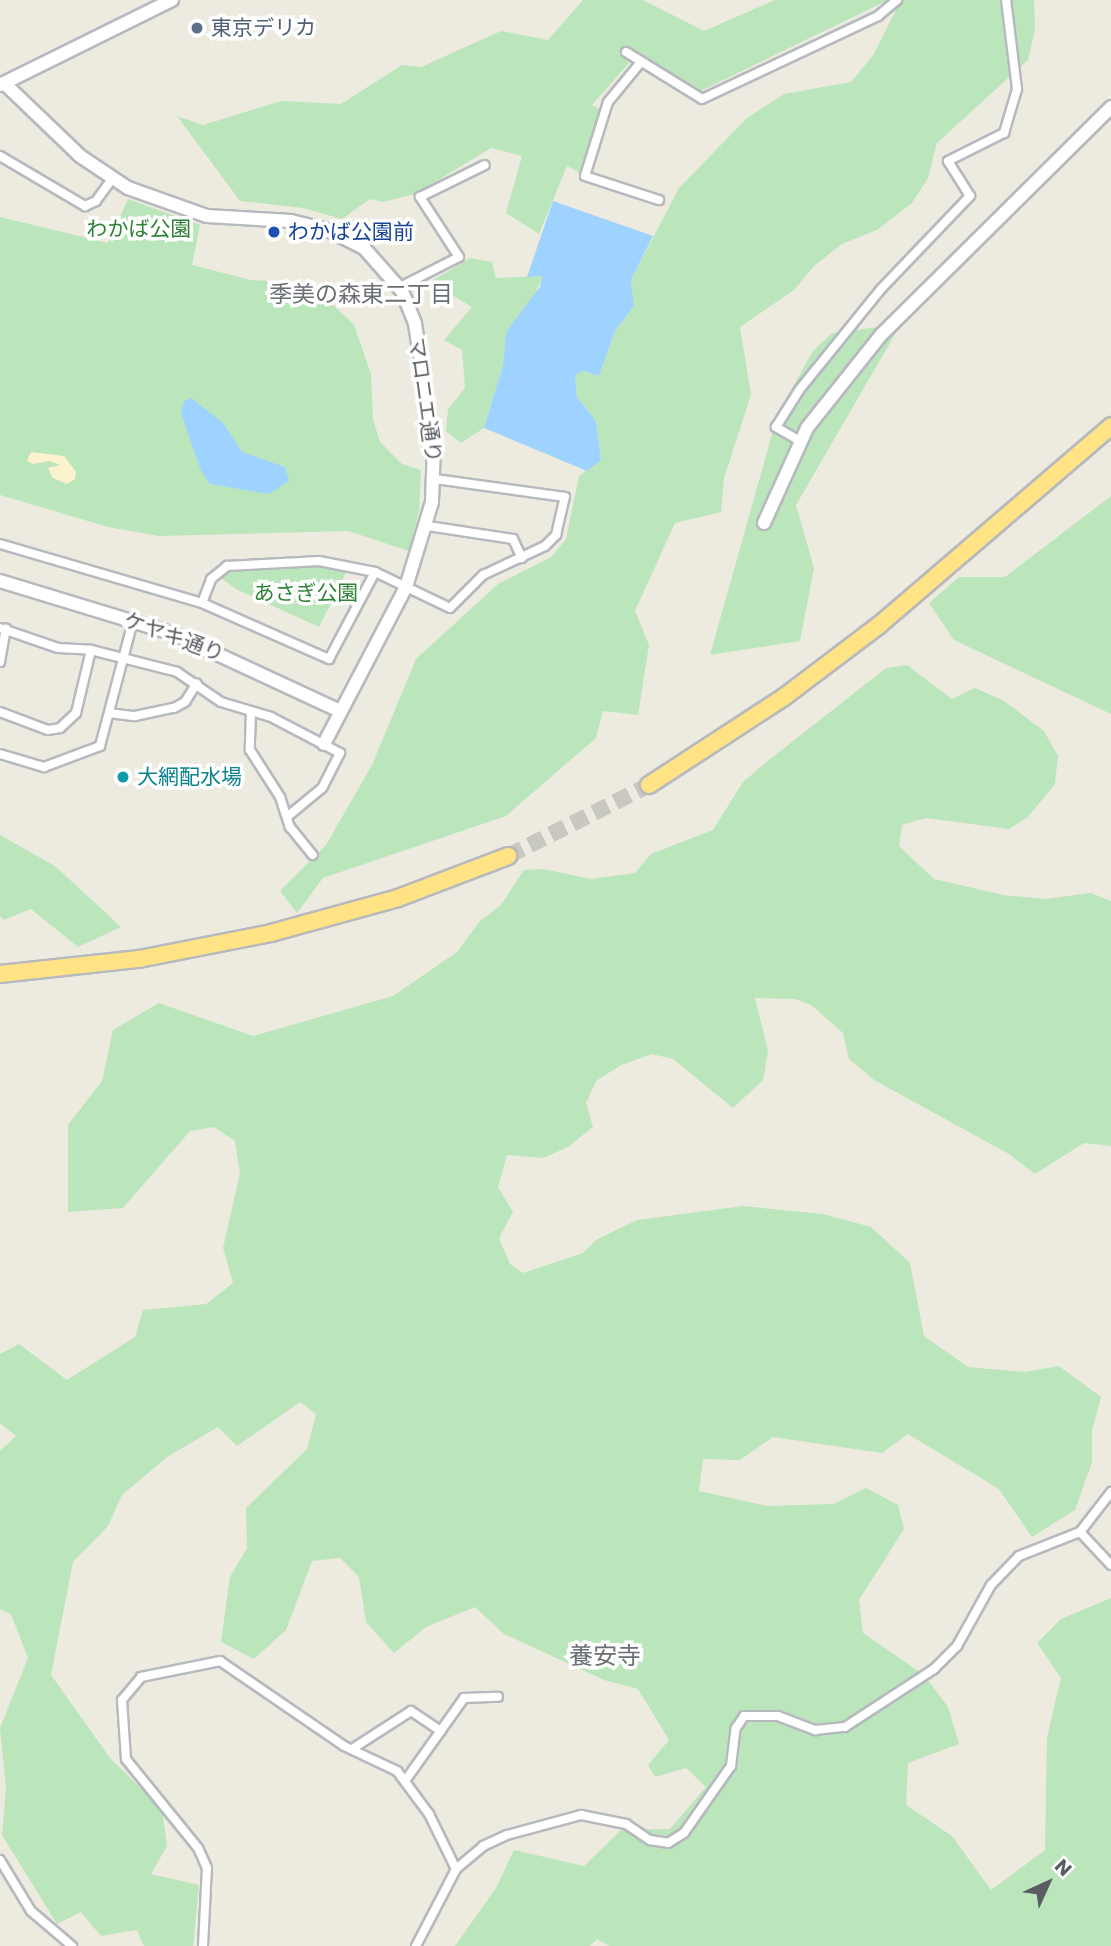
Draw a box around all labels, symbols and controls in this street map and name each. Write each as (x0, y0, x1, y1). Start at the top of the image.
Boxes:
place label: 東京デリカ (211, 15, 316, 41)
marker: 東京デリカ (189, 20, 205, 36)
park label: わかば公園 (87, 216, 191, 242)
place label: わかば公園前 (288, 219, 414, 245)
marker: わかば公園前 (266, 224, 282, 240)
district label: 季美の森東二丁目 (269, 280, 453, 308)
street label: マロニエ通り (404, 336, 446, 464)
park label: あさぎ公園 (254, 580, 358, 606)
street label: ケヤキ通り (120, 607, 228, 667)
place label: 大網配水場 (137, 764, 242, 790)
marker: 大網配水場 (115, 769, 131, 785)
district label: 養安寺 (569, 1642, 641, 1670)
north arrow (1013, 1848, 1083, 1918)
text: N (1049, 1853, 1078, 1882)

